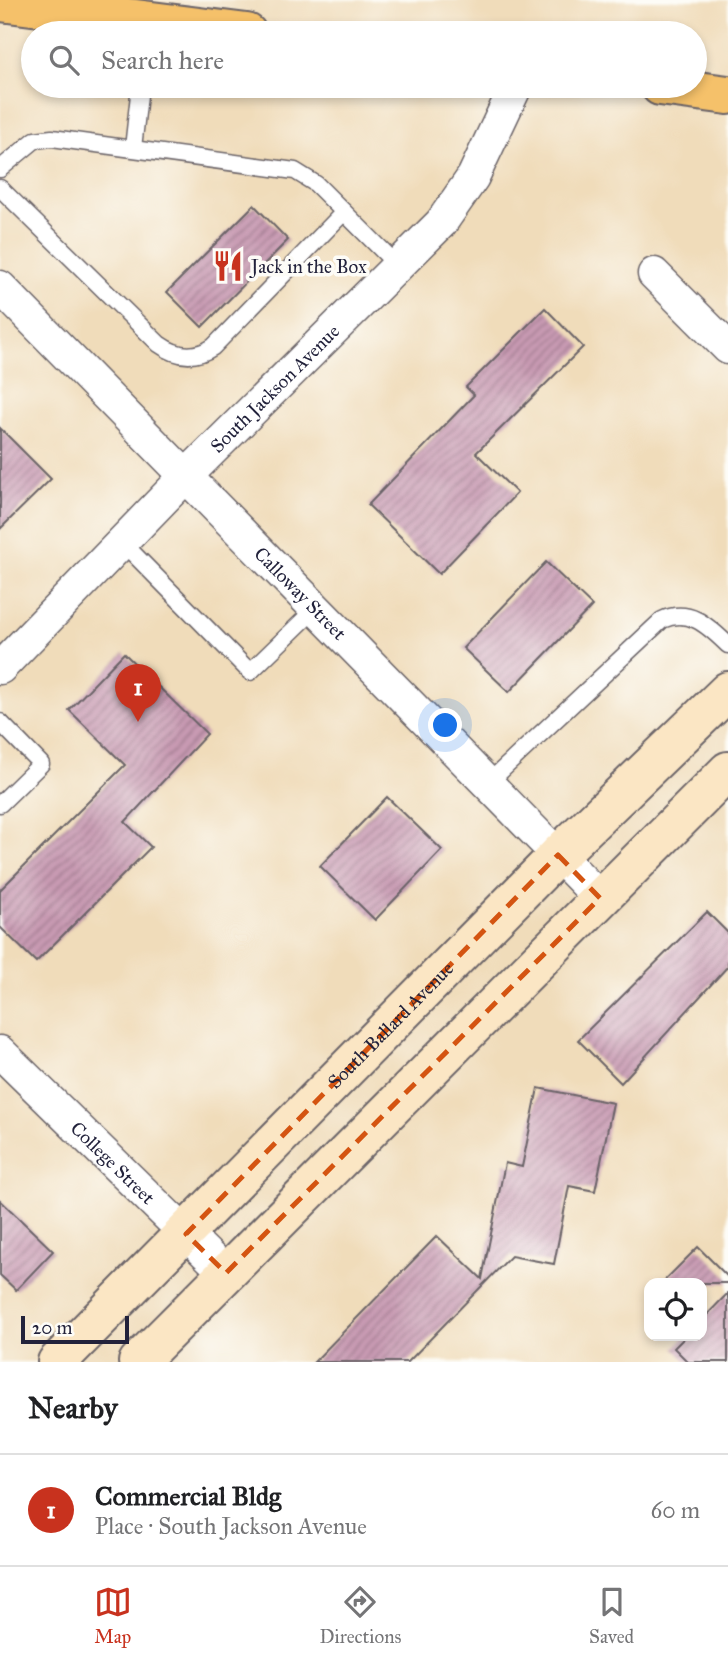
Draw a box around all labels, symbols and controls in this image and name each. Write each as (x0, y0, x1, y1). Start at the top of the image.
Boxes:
search box (21, 21, 707, 98)
icon: search (45, 41, 83, 79)
text: Search here (101, 44, 224, 76)
restaurant icon: Jack in the Box (211, 249, 245, 283)
place label: Jack in the Box (249, 255, 367, 279)
street label: South Jackson Avenue (206, 320, 344, 457)
street label: Calloway Street (250, 542, 351, 645)
pin: 1 (115, 664, 161, 722)
your location (428, 708, 462, 742)
street label: South Ballard Avenue (323, 957, 458, 1093)
street label: College Street (66, 1117, 160, 1209)
map controls (644, 1278, 707, 1341)
button: locate (644, 1278, 707, 1341)
scale bar (21, 1313, 130, 1345)
text: 20 m (32, 1316, 73, 1339)
text: Nearby (28, 1390, 118, 1426)
text: Commercial Bldg (95, 1480, 281, 1512)
text: 1 (46, 1496, 56, 1524)
text: 60 m (651, 1496, 700, 1524)
text: Place · South Jackson Avenue (95, 1512, 367, 1540)
tab: Map (94, 1583, 132, 1648)
tab: Directions (319, 1583, 401, 1648)
tab: Saved (589, 1583, 634, 1648)

